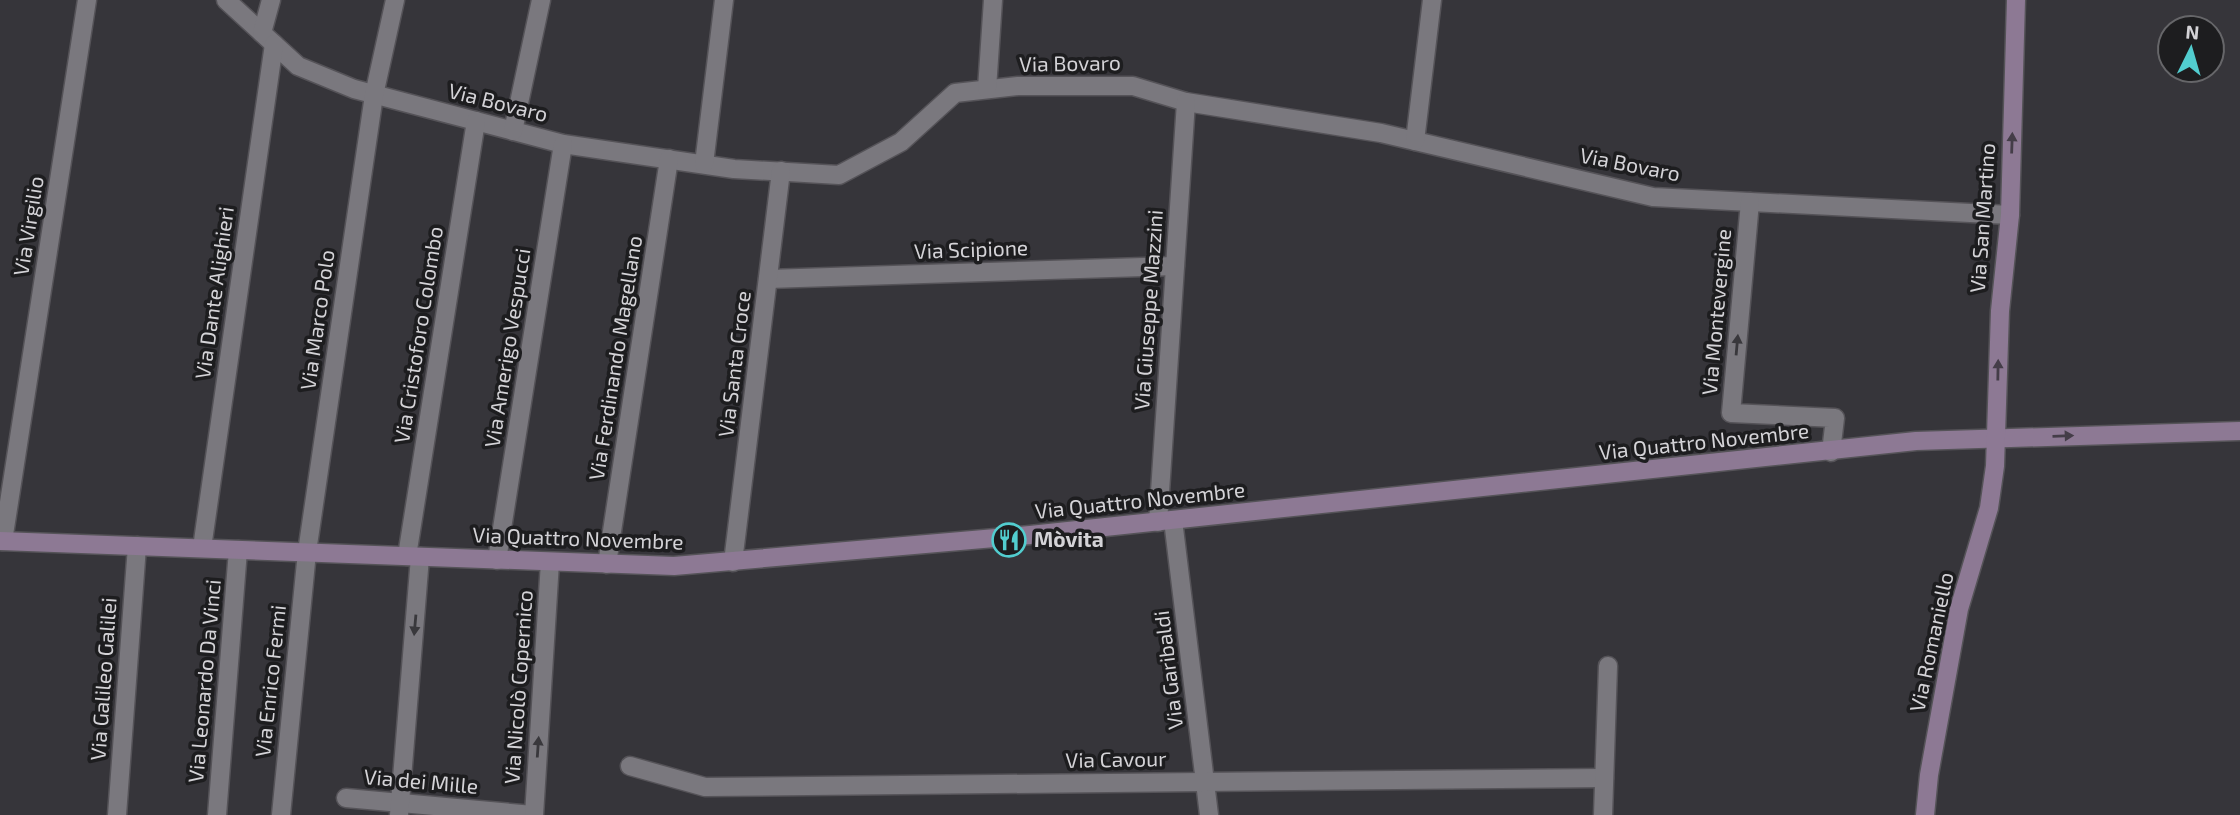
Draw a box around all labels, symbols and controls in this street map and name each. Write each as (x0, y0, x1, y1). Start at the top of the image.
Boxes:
north arrow (2156, 14, 2226, 84)
text: N (2185, 20, 2200, 44)
street label: Via Bovaro (1019, 49, 1121, 76)
street label: Via Bovaro (446, 77, 551, 126)
one-way arrow (2006, 132, 2017, 154)
street label: Via Bovaro (1578, 142, 1683, 185)
street label: Via San Martino (1964, 142, 1999, 294)
street label: Via Virgilio (7, 174, 48, 277)
street label: Via Dante Alighieri (189, 205, 238, 381)
street label: Via Giuseppe Mazzini (1128, 209, 1167, 411)
street label: Via Cristoforo Colombo (388, 225, 447, 445)
street label: Via Montevergine (1696, 228, 1735, 396)
street label: Via Ferdinando Magellano (583, 234, 646, 482)
street label: Via Scipione (913, 234, 1028, 263)
street label: Via Amerigo Vespucci (478, 246, 535, 449)
street label: Via Marco Polo (294, 248, 339, 392)
street label: Via Santa Croce (712, 289, 755, 438)
one-way arrow (1732, 334, 1743, 356)
one-way arrow (1993, 359, 2004, 381)
street label: Via Quattro Novembre (1598, 417, 1810, 465)
one-way arrow (2052, 431, 2074, 442)
street label: Via Quattro Novembre (1034, 476, 1246, 524)
street label: Via Quattro Novembre (472, 521, 684, 555)
restaurant icon: Mòvita (990, 521, 1028, 559)
place label: Mòvita (1034, 526, 1104, 551)
street label: Via Romaniello (1904, 570, 1958, 714)
street label: Via Leonardo Da Vinci (182, 578, 225, 784)
street label: Via Nicolò Copernico (498, 589, 537, 785)
street label: Via Galileo Galilei (84, 597, 121, 761)
street label: Via Enrico Fermi (249, 604, 290, 758)
street label: Via Garibaldi (1148, 609, 1187, 731)
one-way arrow (409, 614, 420, 636)
one-way arrow (533, 736, 544, 758)
street label: Via Cavour (1065, 745, 1167, 772)
street label: Via dei Mille (363, 763, 479, 798)

